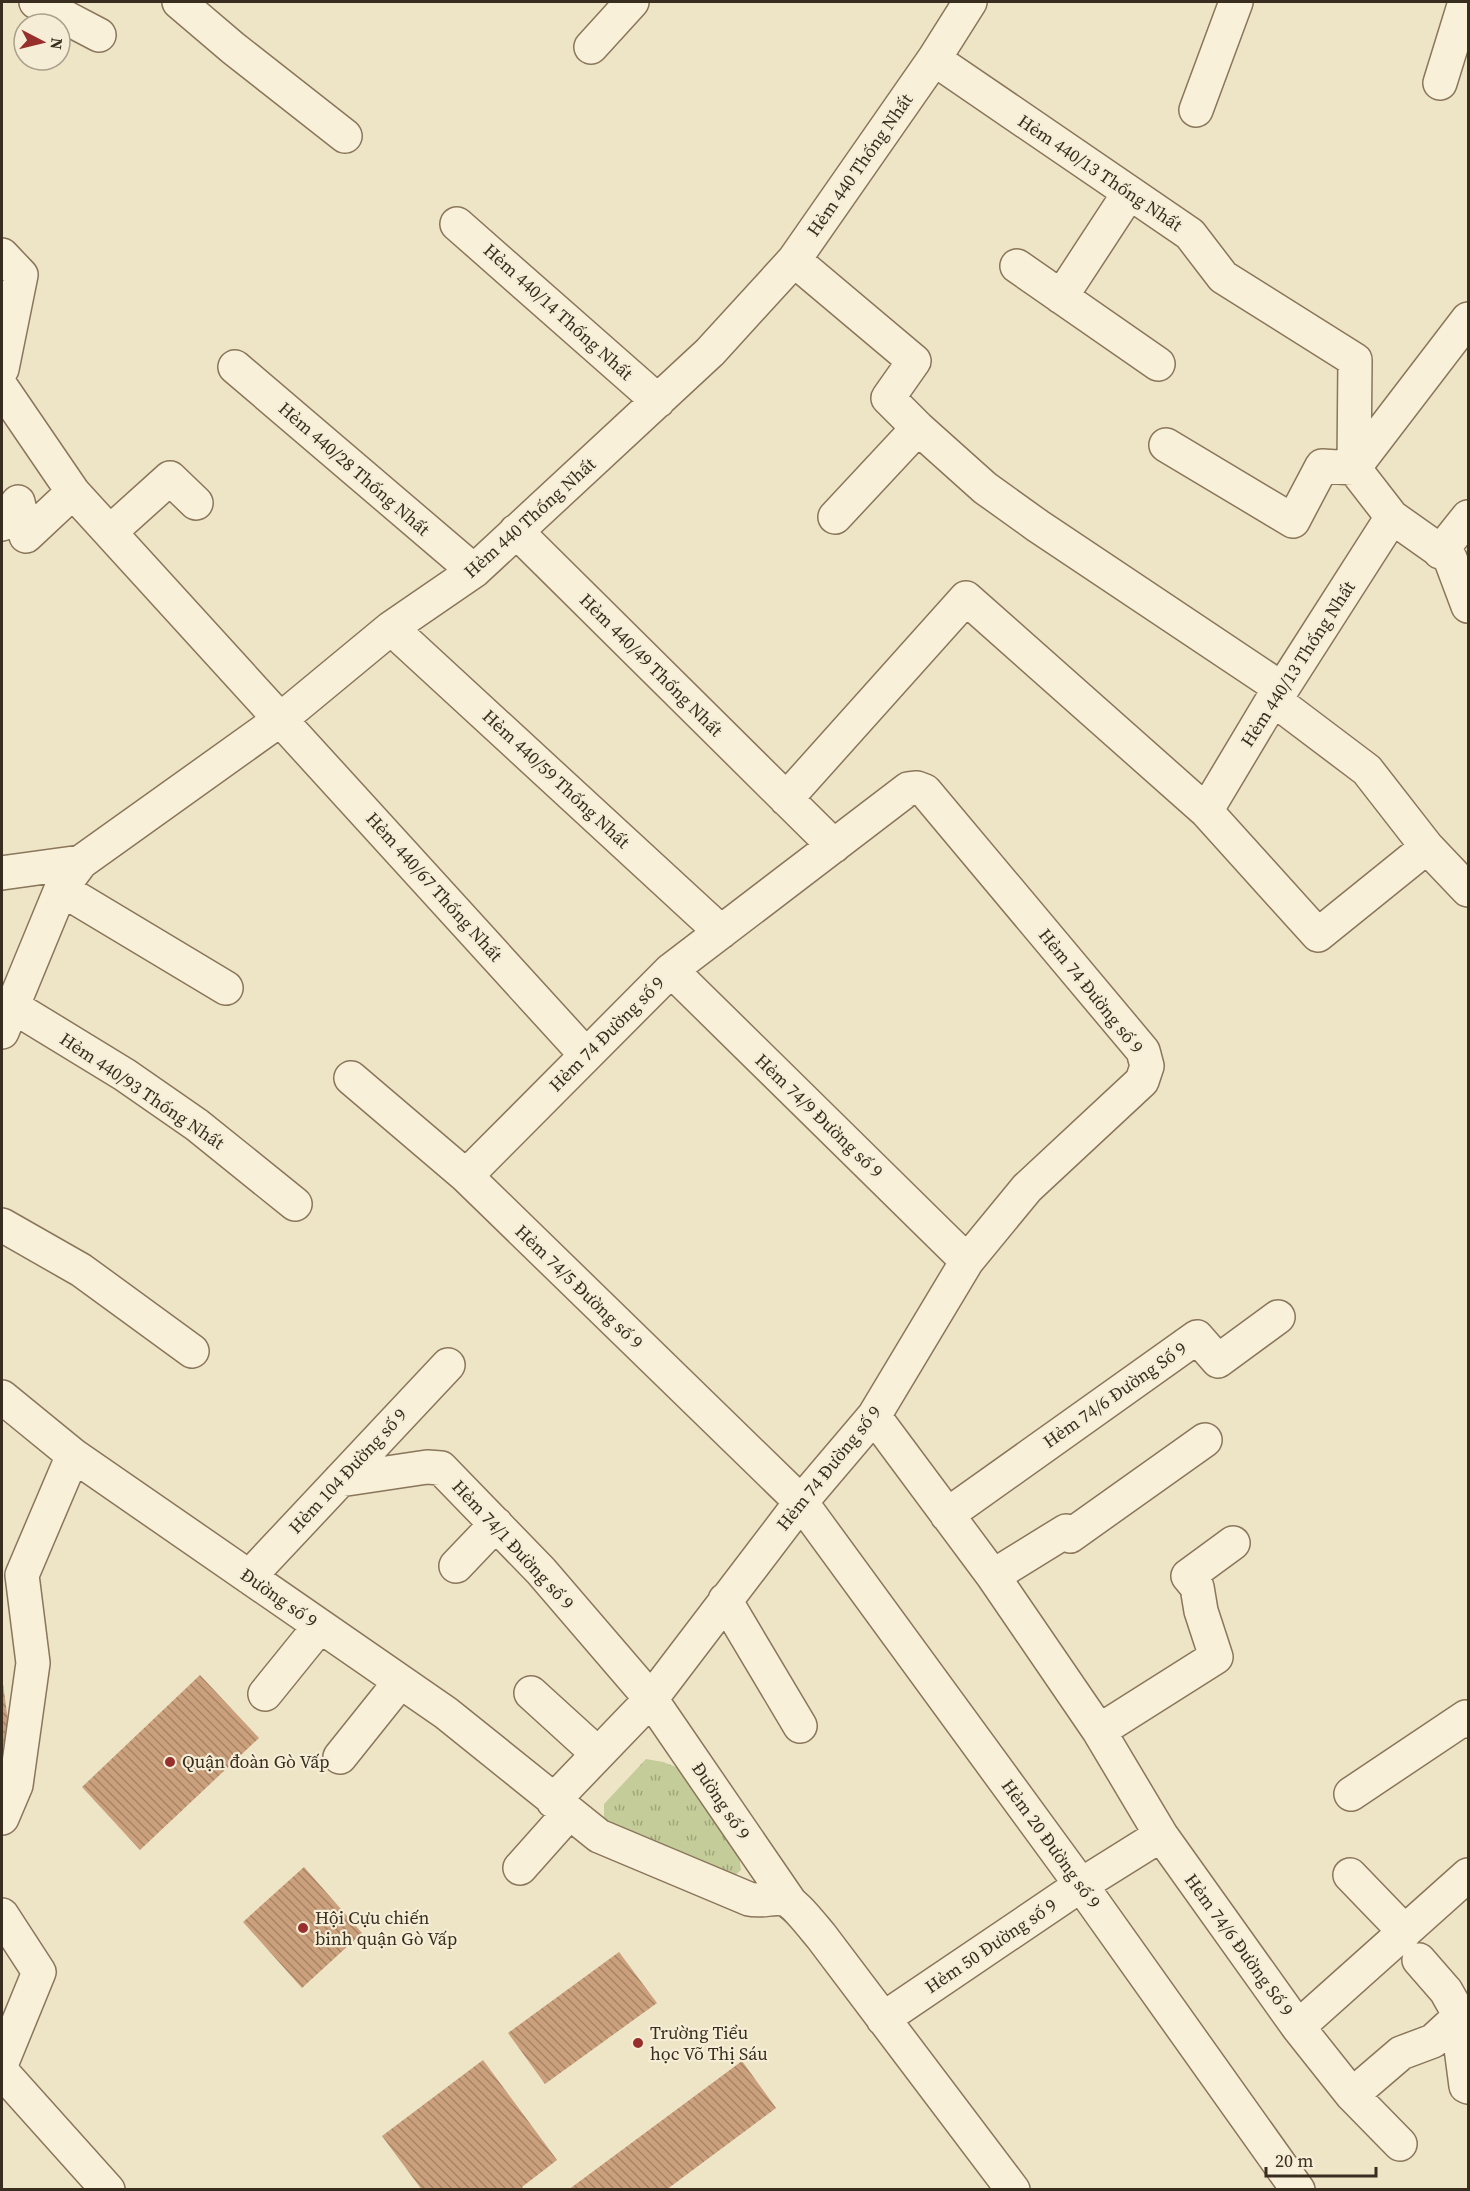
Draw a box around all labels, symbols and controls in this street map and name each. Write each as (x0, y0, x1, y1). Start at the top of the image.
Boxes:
north arrow (12, 12, 72, 72)
text: N (45, 37, 69, 51)
street label: Hẻm 440 Thống Nhất (801, 88, 918, 241)
street label: Hẻm 440/13 Thống Nhất (1013, 108, 1187, 237)
street label: Hẻm 440/14 Thống Nhất (478, 238, 639, 386)
street label: Hẻm 440/28 Thống Nhất (273, 396, 436, 542)
street label: Hẻm 440 Thống Nhất (458, 452, 601, 584)
street label: Hẻm 440/13 Thống Nhất (1234, 576, 1361, 752)
street label: Hẻm 440/49 Thống Nhất (574, 587, 729, 742)
street label: Hẻm 440/59 Thống Nhất (477, 704, 636, 854)
street label: Hẻm 440/67 Thống Nhất (360, 806, 508, 967)
street label: Hẻm 74 Đường số 9 (1033, 923, 1150, 1058)
street label: Hẻm 74 Đường số 9 (543, 970, 670, 1097)
street label: Hẻm 440/93 Thống Nhất (55, 1026, 229, 1155)
street label: Hẻm 74/9 Đường số 9 (750, 1048, 889, 1183)
street label: Hẻm 74/5 Đường số 9 (510, 1219, 649, 1354)
street label: Hẻm 74/6 Đường Số 9 (1038, 1335, 1192, 1454)
street label: Hẻm 74 Đường số 9 (770, 1400, 887, 1535)
street label: Hẻm 104 Đường số 9 (283, 1402, 412, 1539)
street label: Hẻm 74/1 Đường số 9 (447, 1474, 580, 1615)
street label: Đường số 9 (236, 1562, 323, 1633)
place label: Quận đoàn Gò Vấp (182, 1749, 329, 1774)
marker: Quận đoàn Gò Vấp (163, 1755, 177, 1769)
street label: Đường số 9 (686, 1757, 757, 1844)
street label: Hẻm 20 Đường số 9 (996, 1774, 1107, 1913)
street label: Hẻm 74/6 Đường Số 9 (1179, 1868, 1300, 2021)
street label: Hẻm 50 Đường số 9 (920, 1892, 1062, 1999)
place label: Hội Cựu chiến binh quận Gò Vấp (315, 1905, 457, 1951)
marker: Hội Cựu chiến binh quận Gò Vấp (296, 1921, 310, 1935)
place label: Trường Tiểu học Võ Thị Sáu (650, 2020, 768, 2066)
marker: Trường Tiểu học Võ Thị Sáu (631, 2036, 645, 2050)
scale bar (1266, 2140, 1376, 2178)
text: 20 m (1275, 2148, 1313, 2173)

